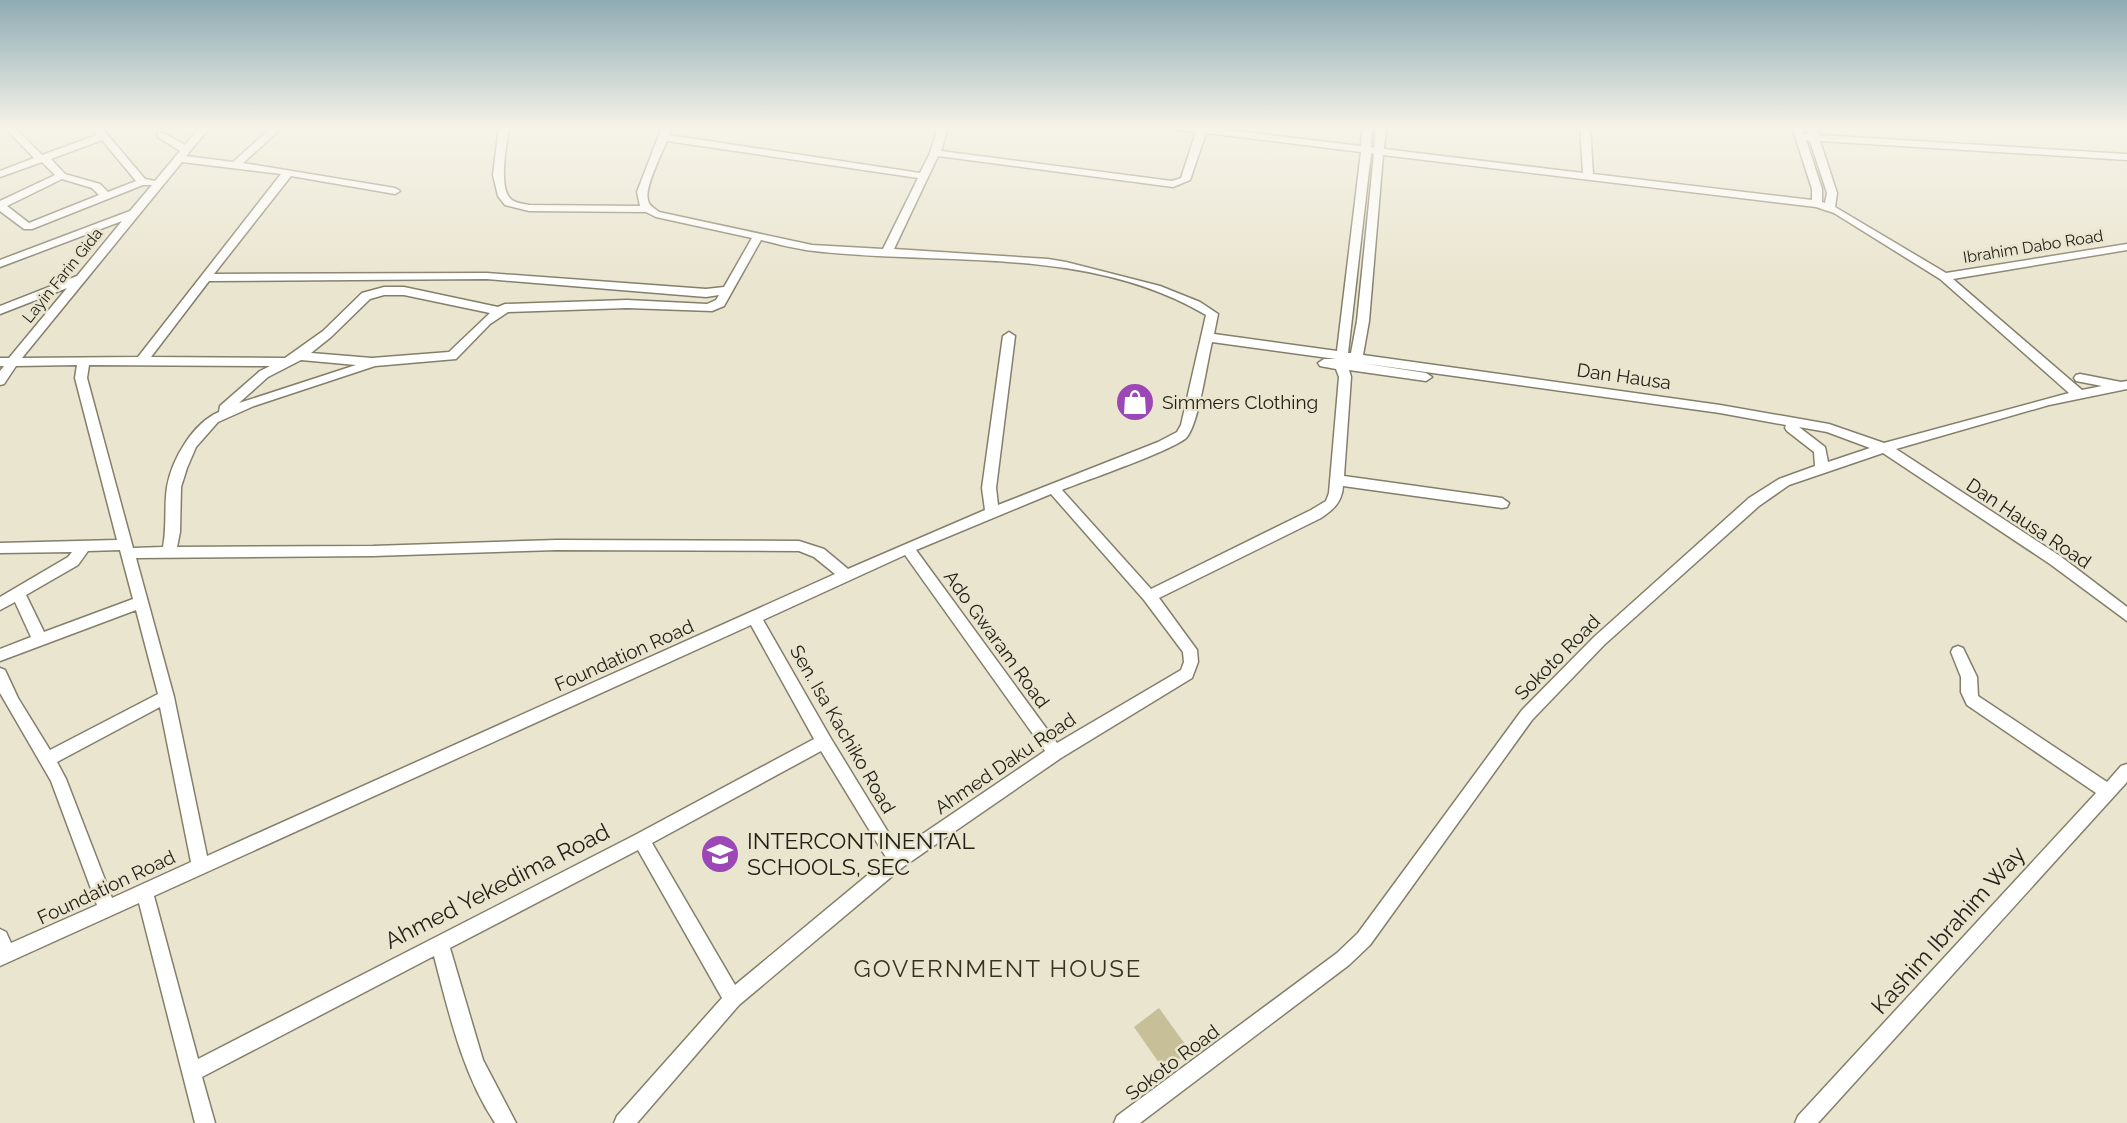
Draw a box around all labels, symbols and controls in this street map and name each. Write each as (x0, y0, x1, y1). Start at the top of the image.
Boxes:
street label: Layin Farin Gida (18, 224, 106, 327)
street label: Ibrahim Dabo Road (1962, 226, 2105, 267)
street label: Dan Hausa (1575, 359, 1673, 393)
shop icon: Simmers Clothing (1114, 381, 1156, 423)
place label: Simmers Clothing (1162, 391, 1318, 413)
street label: Dan Hausa Road (1963, 473, 2095, 573)
street label: Ado Gwaram Road (940, 566, 1054, 712)
street label: Sokoto Road (1510, 610, 1604, 704)
street label: Foundation Road (551, 615, 697, 695)
street label: Sen. Isa Kachiko Road (786, 641, 900, 817)
street label: Ahmed Daku Road (931, 708, 1079, 818)
street label: Ahmed Yekedima Road (380, 817, 614, 954)
place label: INTERCONTINENTAL SCHOOLS, SEC (747, 827, 975, 880)
school or university icon: INTERCONTINENTAL SCHOOLS, SEC (699, 833, 741, 875)
street label: Kashim Ibrahim Way (1865, 840, 2030, 1019)
street label: Foundation Road (34, 845, 178, 929)
district label: GOVERNMENT HOUSE (854, 954, 1142, 983)
street label: Sokoto Road (1121, 1020, 1223, 1104)

